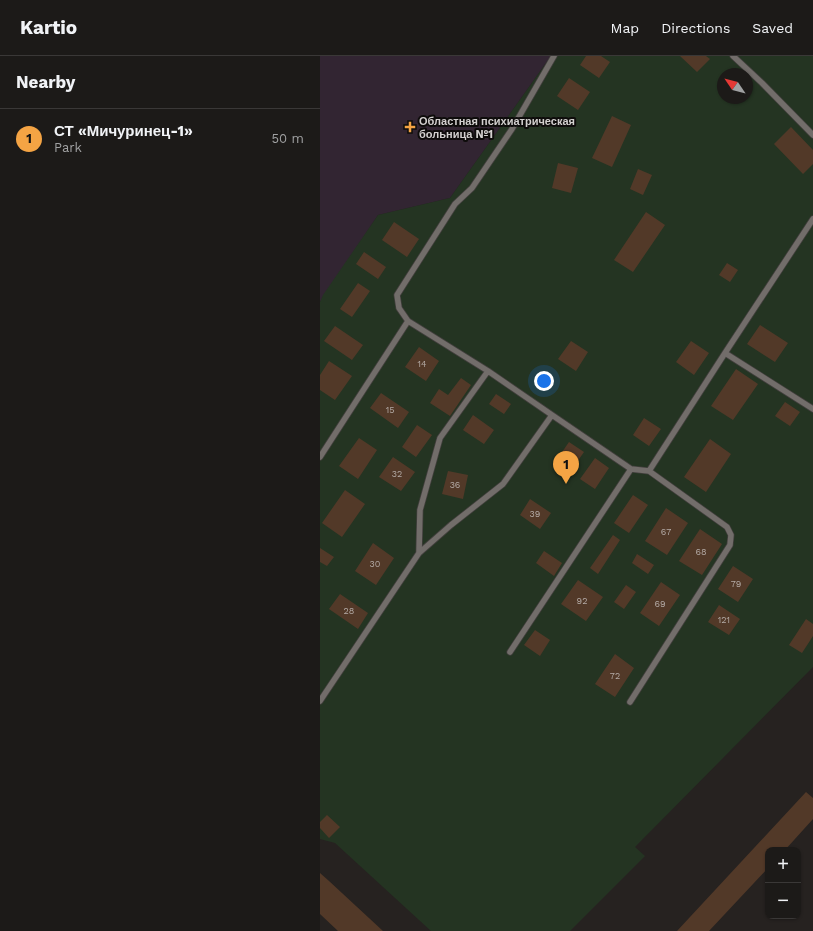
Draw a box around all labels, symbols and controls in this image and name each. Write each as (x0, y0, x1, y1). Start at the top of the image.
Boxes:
text: Kartio (20, 16, 77, 39)
text: Map (611, 20, 639, 36)
text: Directions (661, 20, 730, 36)
text: Saved (752, 20, 793, 36)
north arrow (717, 68, 753, 104)
text: Nearby (16, 72, 75, 92)
place label: Областная психиатрическая больница №1 (419, 115, 575, 141)
marker: Областная психиатрическая больница №1 (404, 121, 416, 133)
text: СТ «Мичуринец-1» (54, 122, 193, 140)
text: 1 (26, 131, 32, 146)
text: 50 m (272, 131, 304, 146)
text: Park (54, 140, 82, 155)
house number: 14 (417, 359, 427, 369)
your location (534, 371, 554, 391)
house number: 15 (386, 405, 394, 415)
pin: 1 (553, 451, 579, 484)
house number: 32 (392, 469, 402, 479)
house number: 36 (450, 480, 460, 490)
house number: 39 (530, 509, 540, 519)
house number: 67 (661, 527, 671, 537)
house number: 68 (695, 547, 707, 557)
house number: 30 (370, 559, 381, 569)
house number: 79 (731, 579, 741, 589)
house number: 92 (577, 596, 587, 606)
house number: 69 (654, 599, 666, 609)
house number: 28 (344, 606, 354, 616)
house number: 121 (718, 615, 730, 625)
house number: 72 (610, 671, 620, 681)
map controls (765, 847, 801, 919)
button: + (765, 847, 801, 883)
button: − (765, 883, 801, 919)

